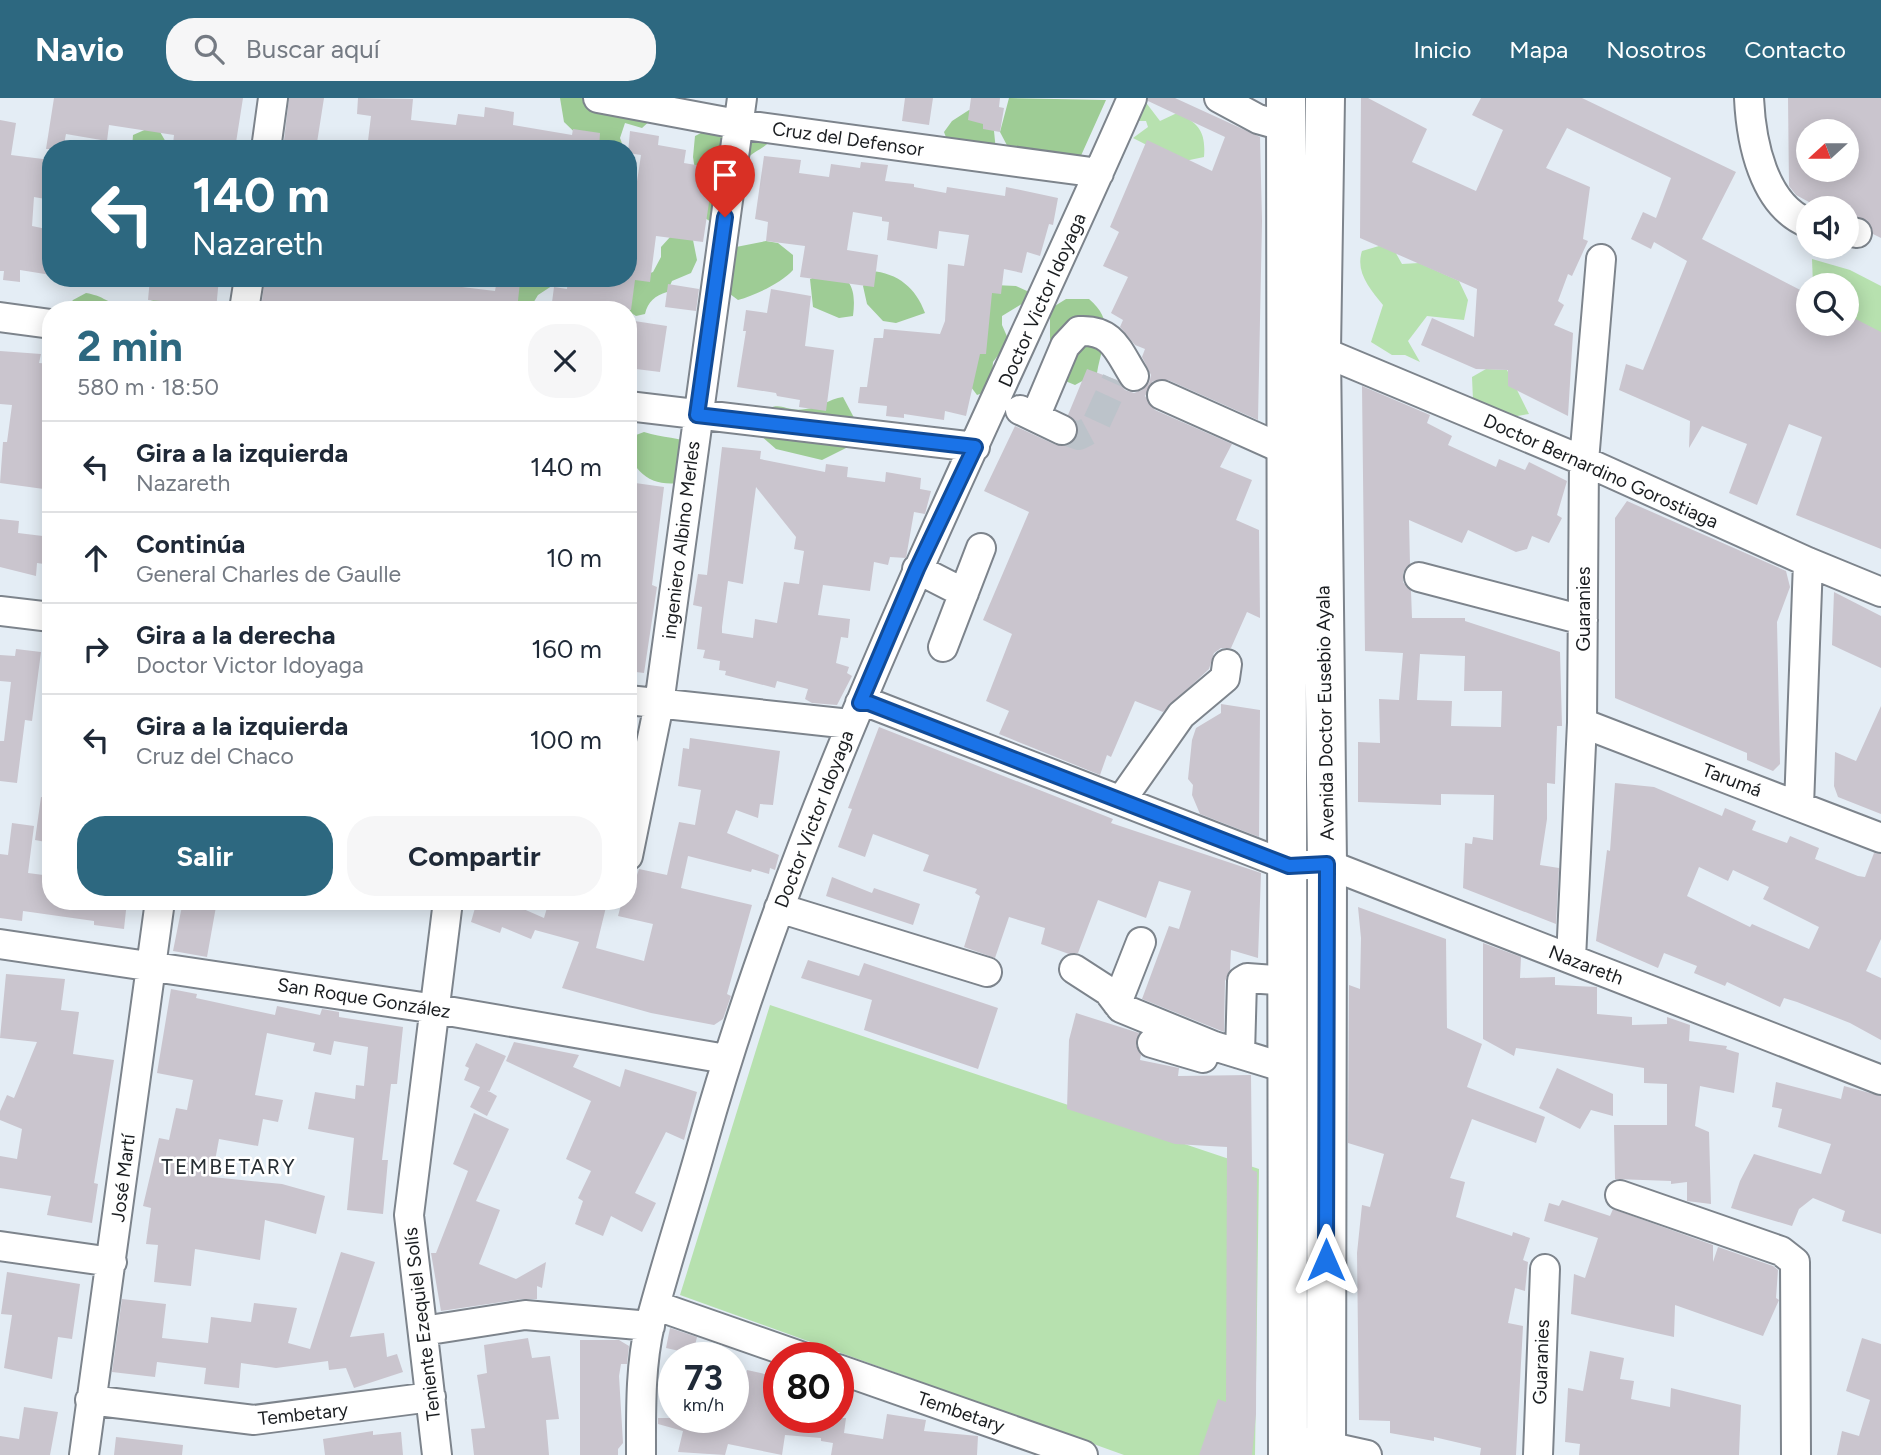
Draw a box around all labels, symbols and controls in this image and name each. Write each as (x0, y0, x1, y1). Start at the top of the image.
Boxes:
search box (166, 18, 656, 81)
text: Navio (35, 30, 124, 69)
icon: search (190, 30, 228, 68)
text: Buscar aquí (246, 33, 380, 65)
text: Inicio (1413, 35, 1471, 64)
text: Mapa (1509, 35, 1568, 64)
text: Nosotros (1606, 35, 1706, 64)
text: Contacto (1744, 35, 1846, 64)
street label: Cruz del Defensor (771, 117, 926, 161)
north arrow (1796, 119, 1858, 182)
map controls (1796, 119, 1859, 336)
pin (695, 145, 755, 217)
icon: arrive (706, 156, 744, 194)
text: 140 m (192, 165, 330, 224)
icon: left (77, 168, 168, 259)
button: sound (1796, 196, 1859, 259)
street label: Doctor Victor Idoyaga (993, 209, 1091, 391)
text: Nazareth (192, 225, 323, 263)
button: search (1796, 273, 1859, 336)
text: 2 min (77, 321, 183, 372)
button: close (528, 324, 602, 398)
text: 580 m · 18:50 (77, 373, 219, 401)
street label: Doctor Bernardino Gorostiaga (1480, 409, 1722, 533)
text: Gira a la izquierda (136, 437, 348, 469)
street label: ingeniero Albino Merles (657, 440, 705, 640)
icon: left (77, 448, 115, 486)
text: 140 m (530, 451, 602, 483)
text: Nazareth (136, 469, 230, 497)
text: Continúa (136, 528, 245, 560)
icon: ahead (77, 539, 115, 577)
text: 10 m (546, 542, 602, 574)
text: General Charles de Gaulle (136, 560, 401, 588)
street label: Guaranies (1572, 566, 1595, 652)
street label: Avenida Doctor Eusebio Ayala (1311, 585, 1339, 841)
text: Gira a la derecha (136, 619, 336, 651)
icon: right (77, 630, 115, 668)
text: 160 m (531, 633, 602, 665)
text: Doctor Victor Idoyaga (136, 651, 364, 679)
text: Gira a la izquierda (136, 710, 348, 742)
icon: left (77, 721, 115, 759)
text: 100 m (529, 724, 602, 756)
street label: Doctor Victor Idoyaga (770, 727, 858, 911)
text: Cruz del Chaco (136, 742, 294, 770)
street label: Tarumá (1699, 758, 1765, 802)
button: Salir (77, 816, 333, 896)
button: Compartir (347, 816, 602, 896)
street label: Nazareth (1545, 940, 1627, 990)
street label: San Roque González (276, 973, 452, 1023)
street label: José Martí (106, 1131, 140, 1223)
district label: TEMBETARY (161, 1154, 297, 1179)
position arrow (1289, 1223, 1363, 1297)
street label: Teniente Ezequiel Solís (399, 1226, 445, 1422)
street label: Guaranies (1528, 1319, 1554, 1405)
speed limit sign: 80 (763, 1342, 854, 1433)
text: 73 (684, 1357, 723, 1399)
street label: Tembetary (914, 1386, 1008, 1438)
text: km/h (683, 1394, 724, 1416)
street label: Tembetary (257, 1398, 349, 1430)

